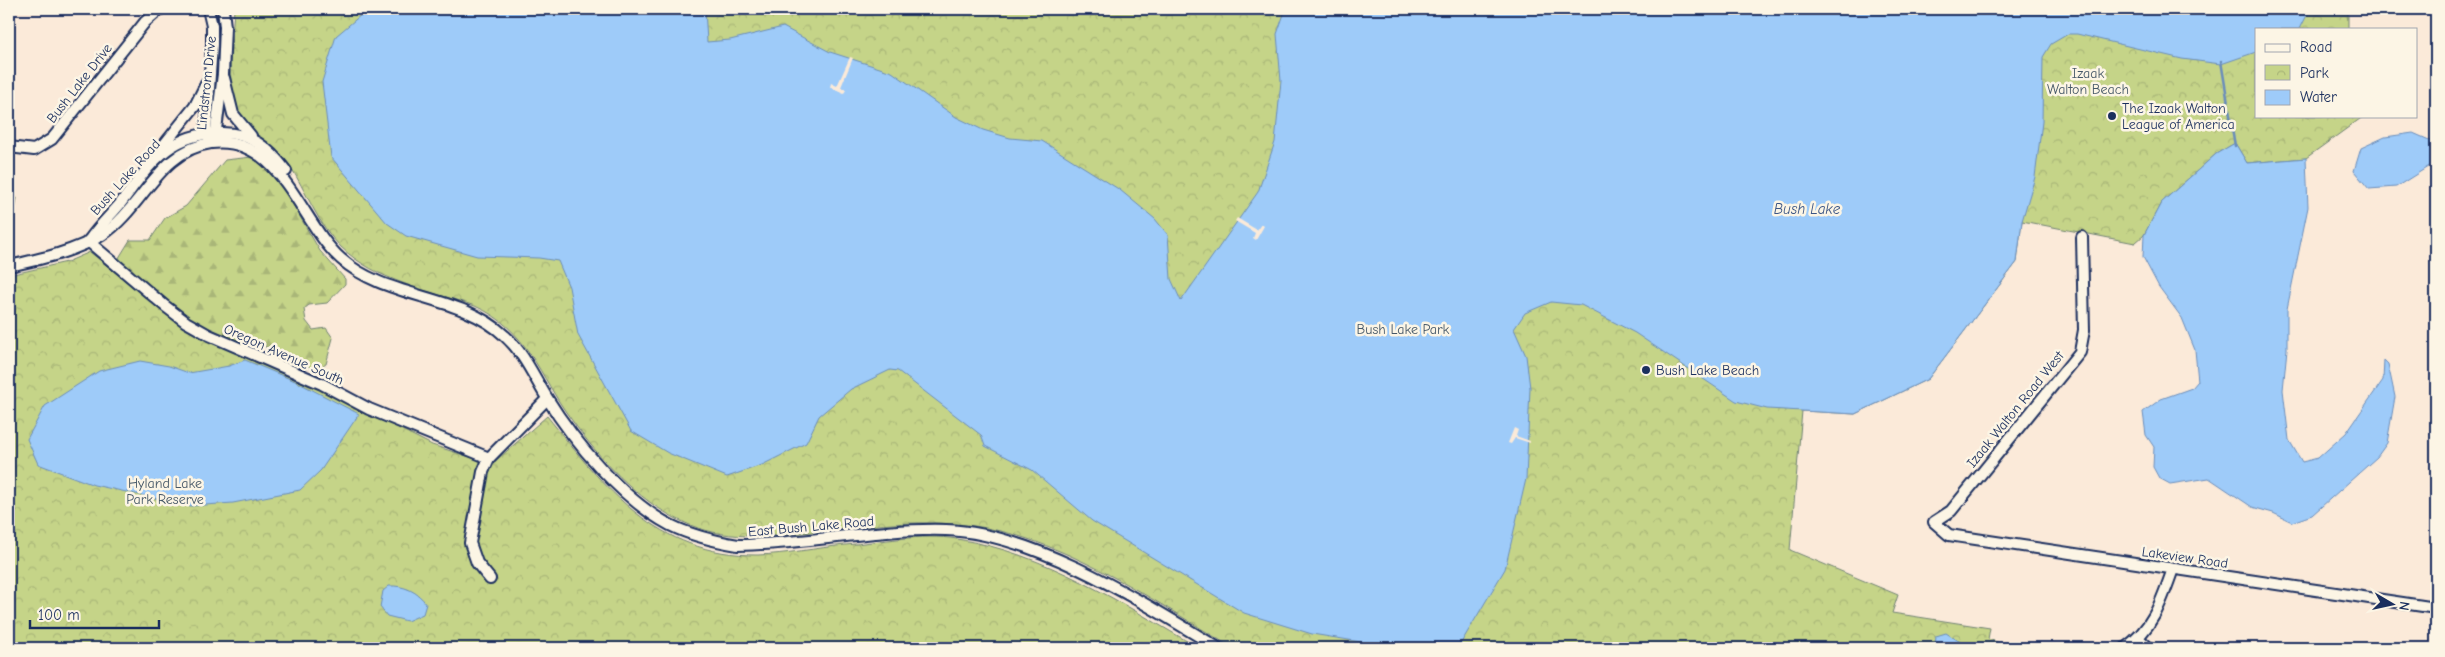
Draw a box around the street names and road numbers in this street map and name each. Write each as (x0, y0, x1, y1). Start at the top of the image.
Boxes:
street label: Lindstrom Drive (193, 35, 220, 131)
street label: Bush Lake Drive (43, 40, 116, 126)
street label: Bush Lake Road (87, 136, 164, 219)
street label: Oregon Avenue South (221, 320, 346, 389)
street label: Izaak Walton Road West (1963, 347, 2068, 471)
street label: East Bush Lake Road (747, 513, 875, 540)
street label: Lakeview Road (2141, 543, 2229, 572)

